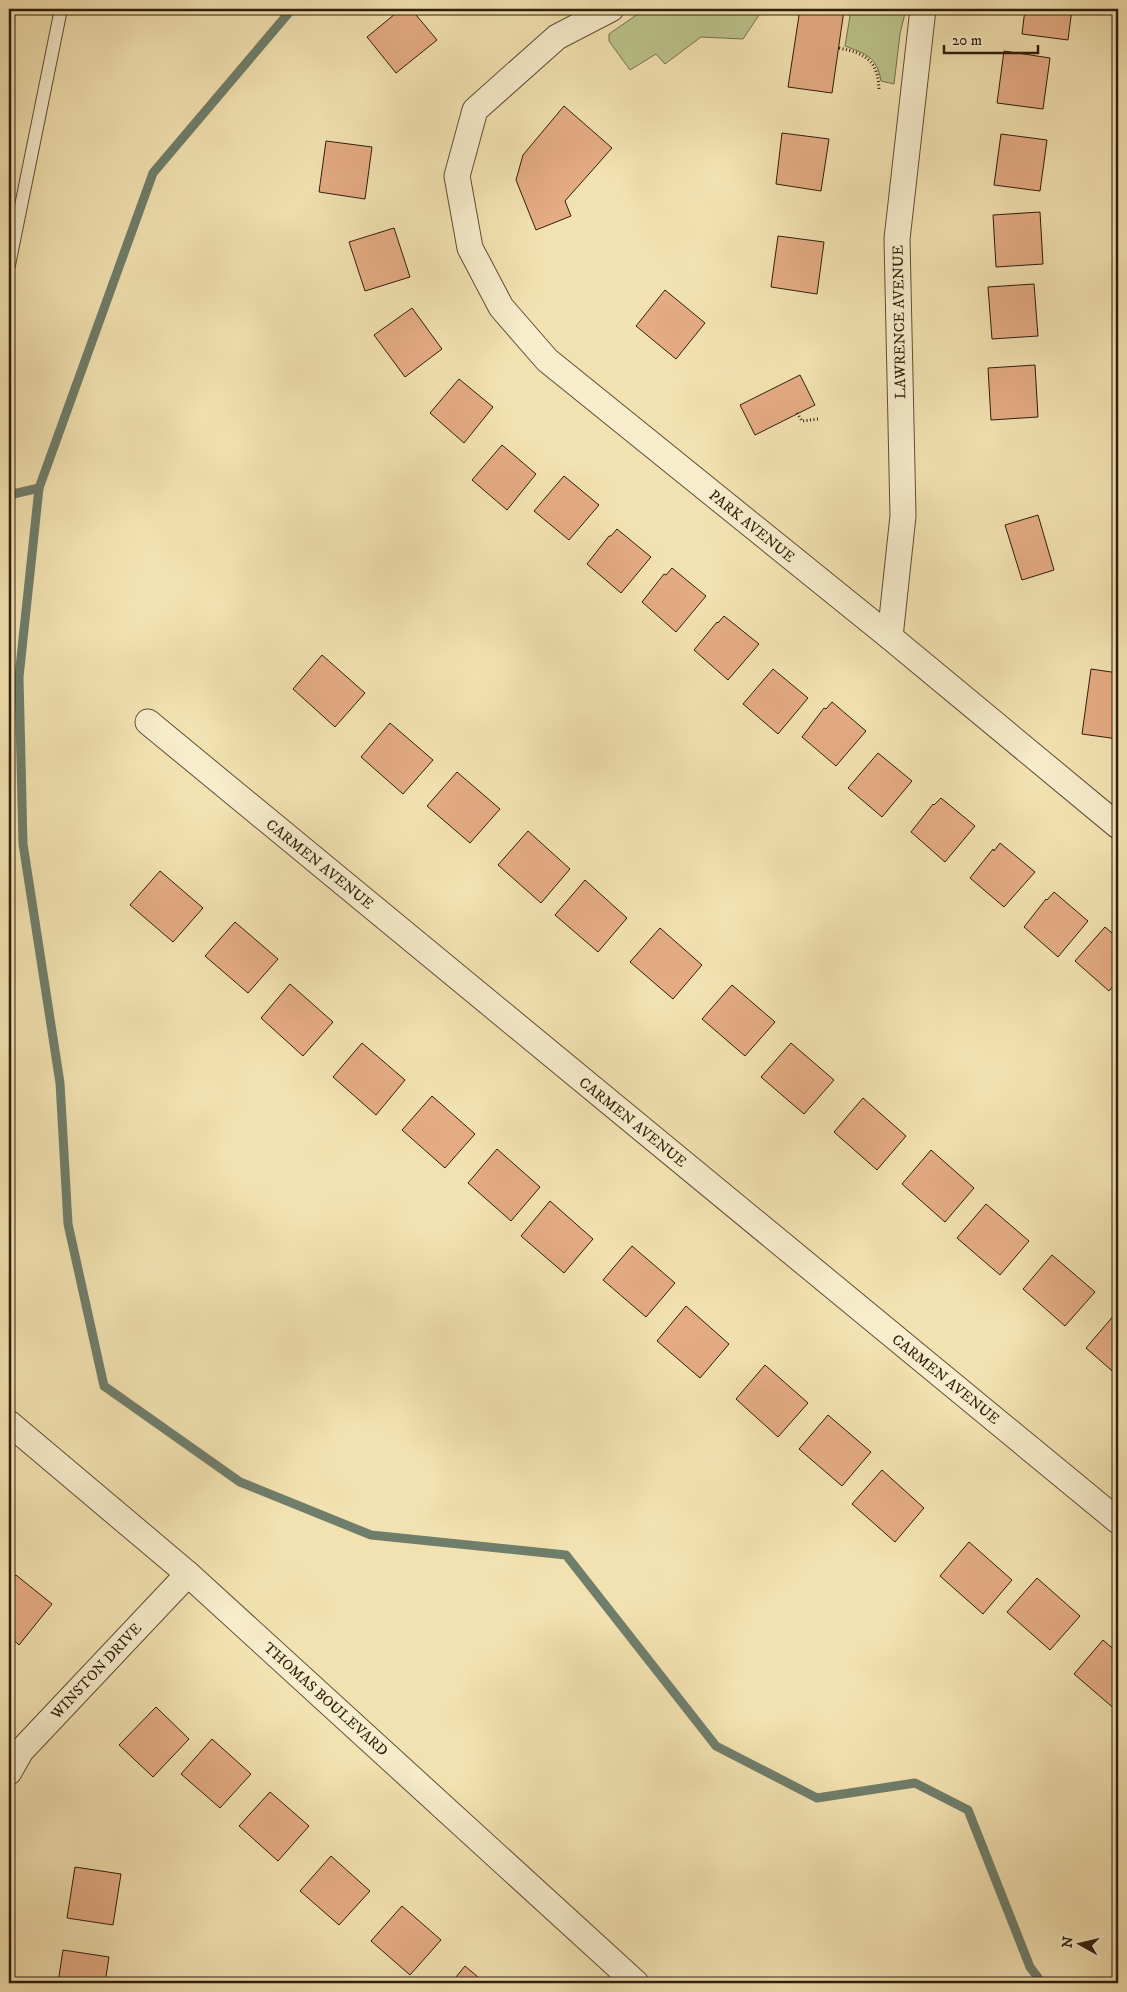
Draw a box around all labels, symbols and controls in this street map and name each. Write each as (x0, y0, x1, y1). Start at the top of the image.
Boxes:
scale bar (944, 22, 1038, 54)
text: 20 m (952, 31, 982, 50)
street label: LAWRENCE AVENUE (889, 244, 910, 399)
street label: PARK AVENUE (705, 486, 799, 567)
street label: CARMEN AVENUE (262, 815, 378, 914)
street label: CARMEN AVENUE (575, 1073, 691, 1172)
street label: CARMEN AVENUE (888, 1330, 1004, 1429)
street label: WINSTON DRIVE (46, 1619, 146, 1724)
street label: THOMAS BOULEVARD (259, 1638, 392, 1760)
north arrow (1054, 1920, 1104, 1970)
text: N (1058, 1935, 1078, 1949)

